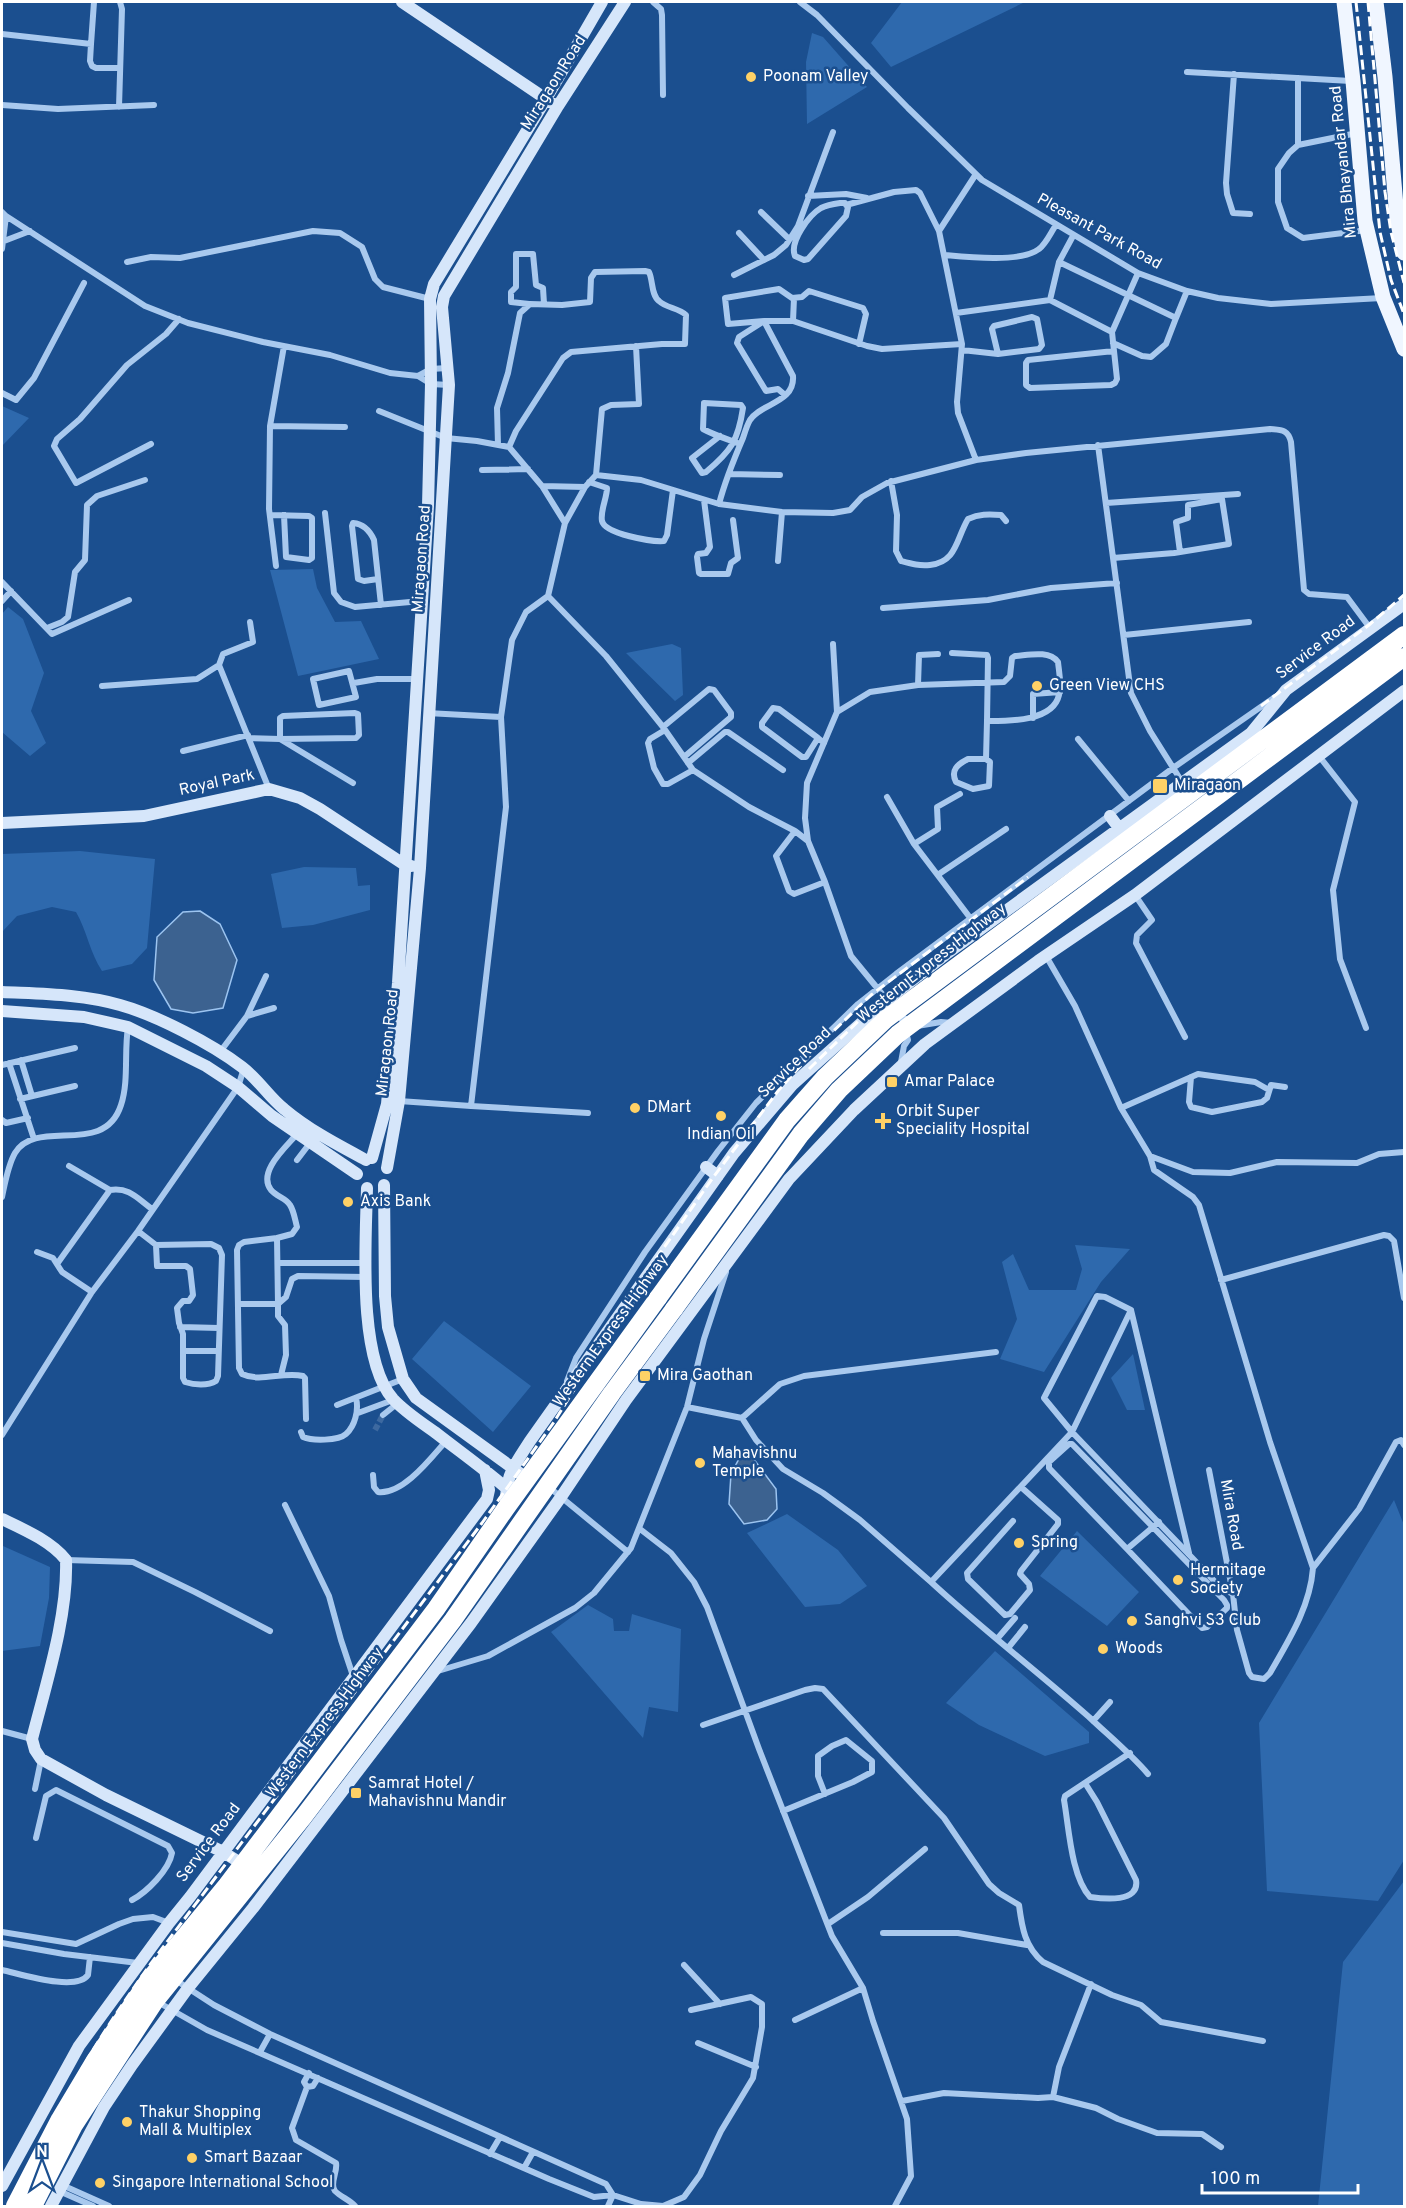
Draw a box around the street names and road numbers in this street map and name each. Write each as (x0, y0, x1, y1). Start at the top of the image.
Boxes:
street label: Miragaon Road (517, 32, 591, 134)
street label: Mira Bhayandar Road (1326, 85, 1362, 239)
street label: Pleasant Park Road (1033, 189, 1165, 275)
street label: Miragaon Road (408, 504, 436, 614)
street label: Service Road (1272, 612, 1360, 684)
street label: Royal Park (177, 765, 257, 801)
street label: Western Express Highway (853, 899, 1011, 1027)
street label: Miragaon Road (372, 988, 404, 1098)
street label: Service Road (754, 1023, 836, 1103)
street label: Western Express Highway (549, 1251, 673, 1411)
street label: Mira Road (1215, 1478, 1247, 1552)
street label: Western Express Highway (262, 1644, 388, 1802)
street label: Service Road (173, 1799, 245, 1887)

